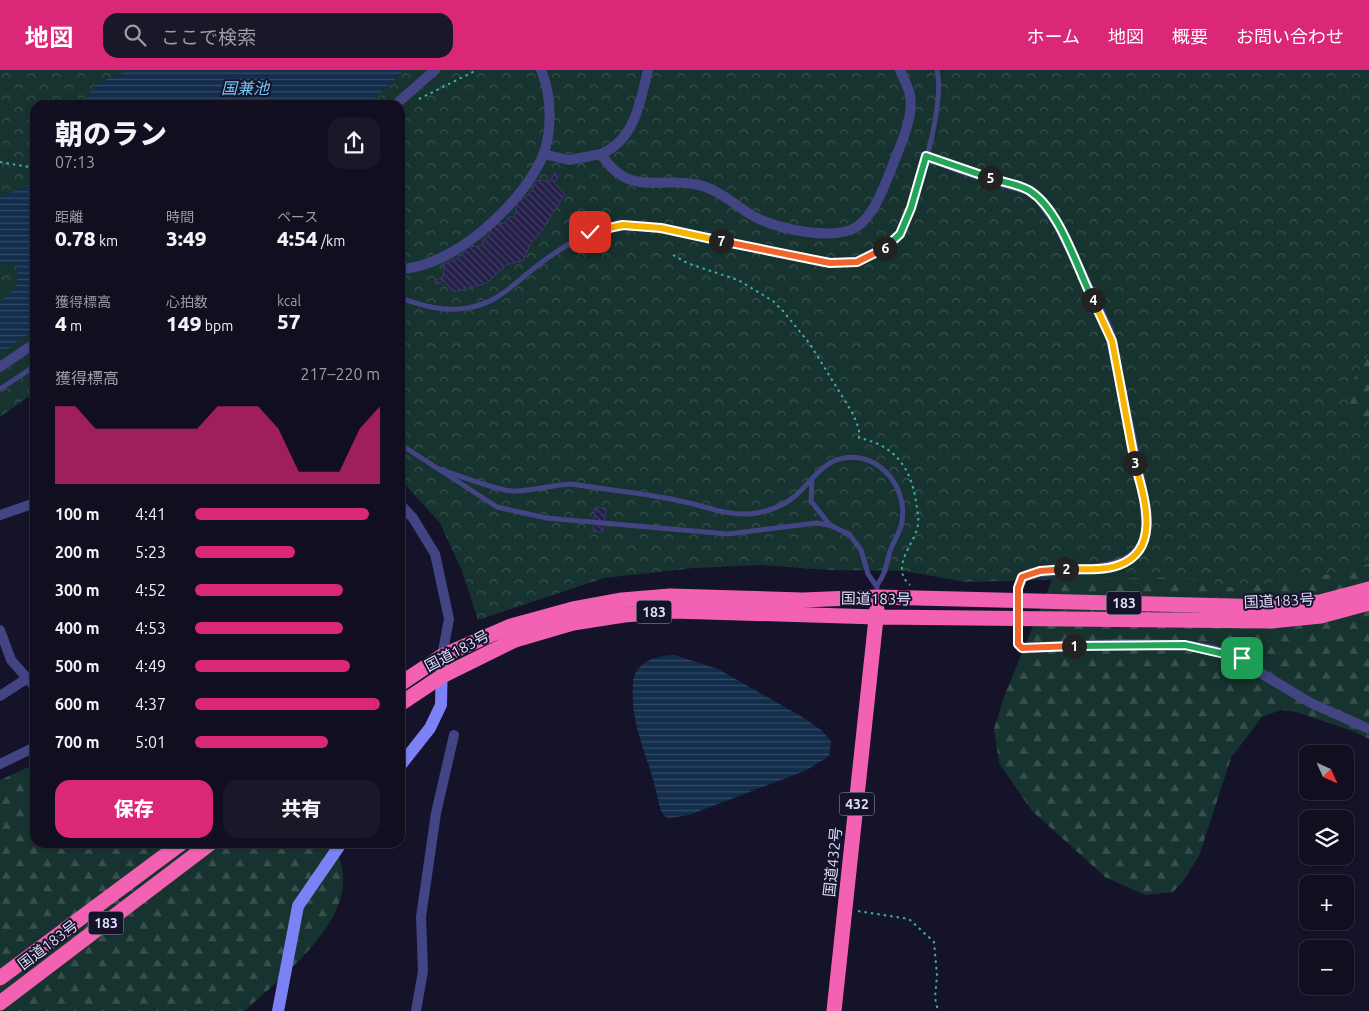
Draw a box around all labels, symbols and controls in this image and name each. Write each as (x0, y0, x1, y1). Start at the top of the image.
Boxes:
search box (103, 13, 453, 58)
icon: search (121, 21, 149, 49)
text: 地図 (25, 24, 73, 51)
text: ここで検索 (161, 26, 256, 48)
text: ホーム (1027, 26, 1080, 46)
text: 地図 (1108, 26, 1144, 46)
text: 概要 (1172, 26, 1208, 46)
text: お問い合わせ (1236, 26, 1344, 46)
water label: 国兼池 (221, 79, 271, 97)
button: share (328, 117, 380, 169)
text: 朝のラン (55, 118, 167, 149)
text: 07:13 (55, 153, 95, 171)
pin: 5 (978, 166, 1002, 190)
text: 5 (987, 170, 994, 186)
text: 距離 (55, 209, 83, 225)
text: 時間 (166, 209, 194, 225)
text: ペース (277, 209, 318, 225)
pin (569, 211, 611, 253)
icon: check (576, 218, 604, 246)
text: 0.78 (55, 226, 96, 250)
text: 3:49 (166, 226, 207, 250)
text: 4:54 (277, 226, 318, 250)
pin: 7 (708, 228, 734, 254)
text: km (96, 233, 118, 249)
text: /km (318, 233, 345, 249)
text: 7 (718, 233, 725, 249)
pin: 6 (872, 236, 898, 260)
text: 6 (882, 240, 889, 256)
pin: 4 (1080, 288, 1106, 312)
text: 4 (1090, 292, 1097, 308)
text: kcal (277, 293, 301, 309)
text: 獲得標高 (55, 294, 111, 310)
text: 心拍数 (166, 294, 208, 310)
text: 57 (277, 309, 301, 333)
text: 4 (55, 311, 67, 335)
text: 149 (166, 311, 202, 335)
text: m (67, 318, 82, 334)
text: bpm (202, 318, 233, 334)
text: 217–220 m (300, 365, 380, 383)
text: 獲得標高 (55, 369, 119, 387)
pin: 3 (1122, 450, 1148, 476)
text: 3 (1132, 455, 1139, 471)
text: 100 m (55, 505, 100, 523)
text: 4:41 (135, 505, 166, 523)
text: 200 m (55, 543, 100, 561)
text: 5:23 (135, 543, 166, 561)
pin: 2 (1054, 556, 1078, 582)
text: 2 (1063, 561, 1070, 577)
text: 300 m (55, 581, 100, 599)
text: 4:52 (135, 581, 166, 599)
street label: 国道183号 (841, 589, 911, 608)
street label: 国道183号 (1243, 590, 1315, 611)
road number: 183 (1106, 592, 1142, 614)
road number: 183 (636, 600, 672, 624)
text: 400 m (55, 619, 100, 637)
text: 4:53 (135, 619, 166, 637)
street label: 国道183号 (422, 627, 492, 675)
pin: 1 (1062, 634, 1086, 658)
pin (1221, 637, 1263, 679)
text: 1 (1071, 638, 1078, 654)
icon: arrive (1228, 644, 1256, 672)
text: 500 m (55, 657, 100, 675)
text: 4:49 (135, 657, 166, 675)
text: 600 m (55, 695, 100, 713)
text: 4:37 (135, 695, 166, 713)
text: 700 m (55, 733, 100, 751)
text: 5:01 (135, 733, 166, 751)
north arrow (1299, 745, 1354, 800)
map controls (1299, 745, 1354, 995)
button: 保存 (55, 780, 213, 838)
button: 共有 (223, 780, 380, 838)
road number: 432 (840, 792, 874, 816)
button: layers (1299, 810, 1354, 865)
street label: 国道432号 (820, 826, 845, 898)
button: + (1299, 875, 1354, 930)
road number: 183 (88, 911, 124, 934)
street label: 国道183号 (14, 917, 81, 973)
button: − (1299, 940, 1354, 995)

